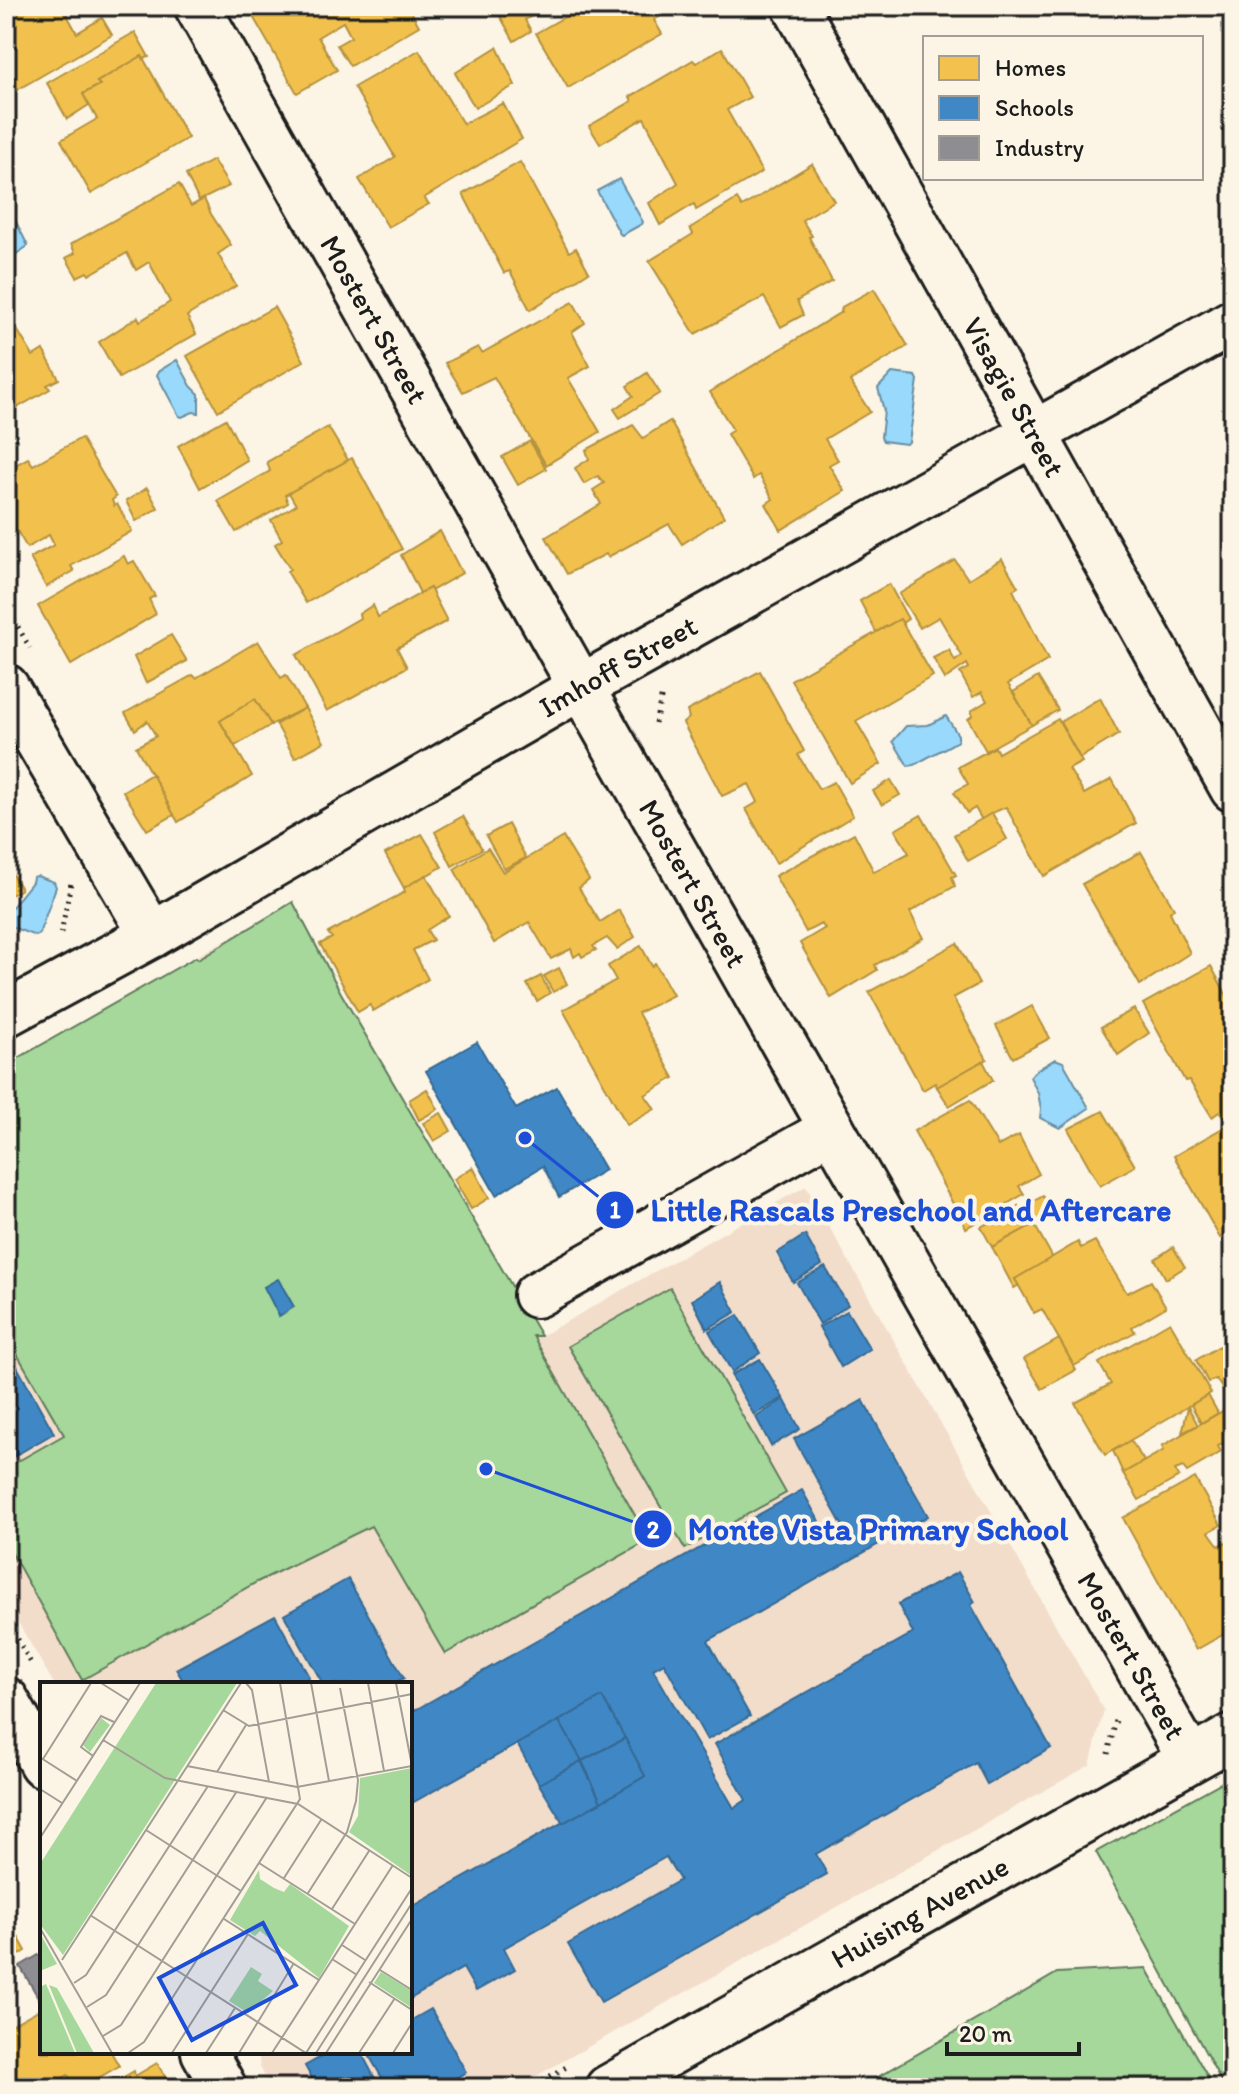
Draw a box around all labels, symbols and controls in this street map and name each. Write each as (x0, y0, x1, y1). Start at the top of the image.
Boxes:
legend (923, 36, 1203, 180)
text: Homes (995, 53, 1066, 82)
text: Schools (995, 93, 1074, 122)
text: Industry (995, 133, 1084, 162)
street label: Mostert Street (312, 229, 436, 410)
street label: Visagie Street (955, 310, 1074, 483)
street label: Imhoff Street (532, 607, 704, 725)
street label: Mostert Street (631, 793, 756, 974)
callout: Little Rascals Preschool and Aftercare (595, 1182, 1187, 1238)
text: Little Rascals Preschool and Aftercare (650, 1191, 1172, 1229)
text: 1 (609, 1195, 621, 1224)
callout: Monte Vista Primary School (633, 1501, 1082, 1557)
text: Monte Vista Primary School (688, 1510, 1069, 1548)
text: 2 (647, 1515, 660, 1544)
street label: Mostert Street (1069, 1565, 1194, 1746)
inset map (40, 1682, 412, 2054)
street label: Huising Avenue (824, 1847, 1015, 1977)
scale bar (947, 2006, 1079, 2056)
text: 20 m (959, 2019, 1012, 2048)

